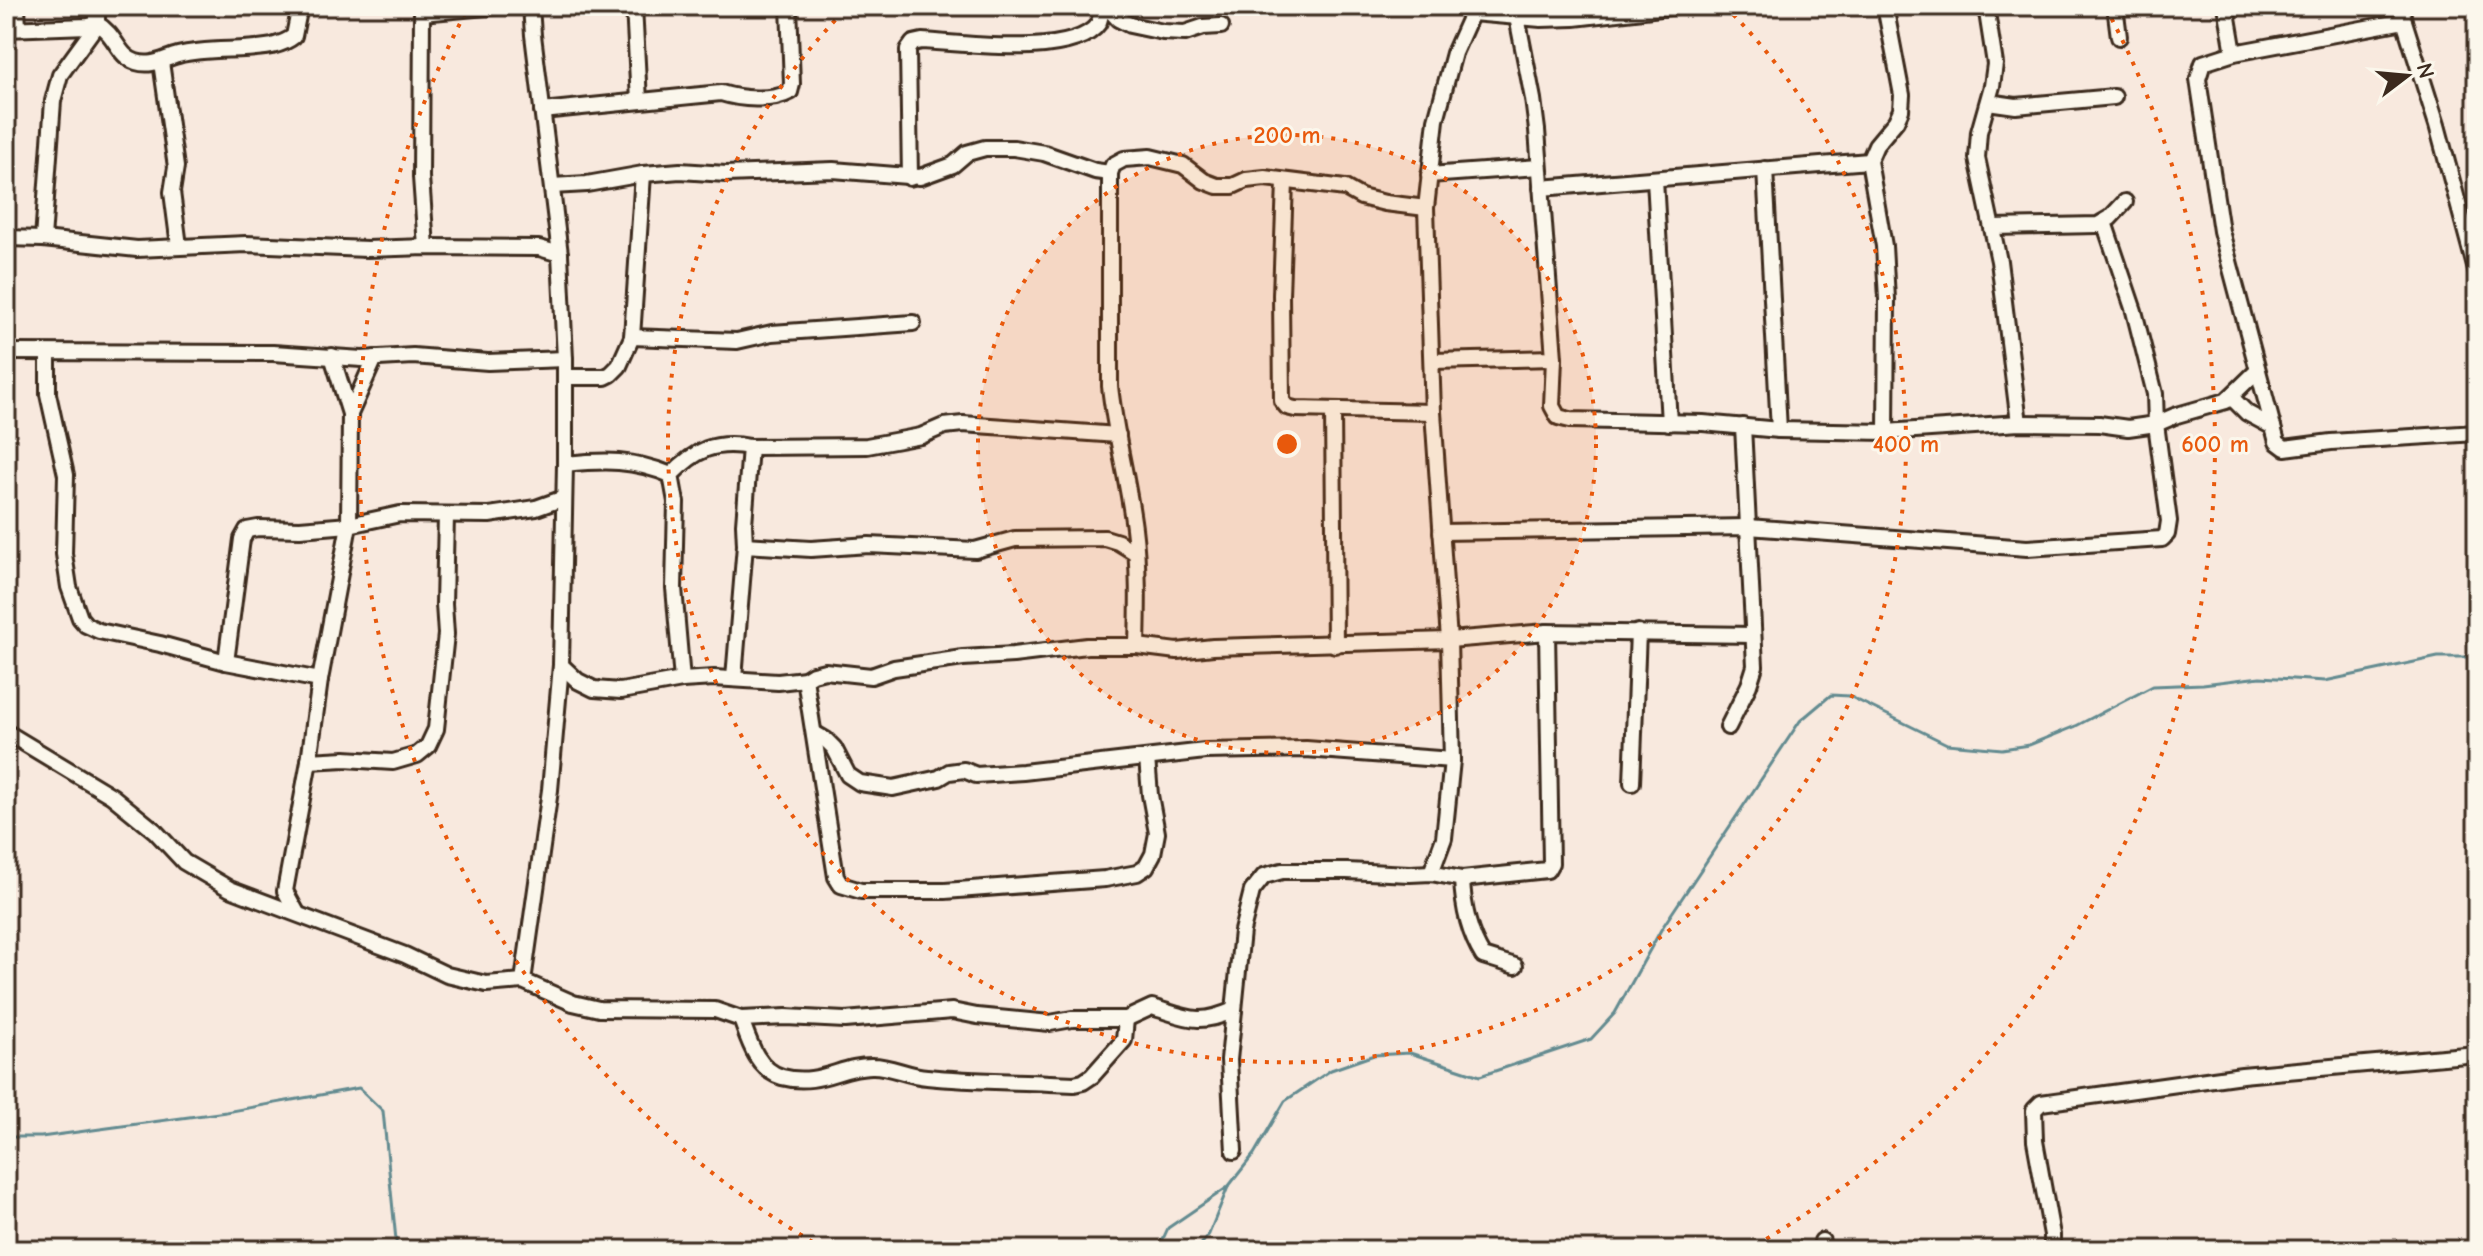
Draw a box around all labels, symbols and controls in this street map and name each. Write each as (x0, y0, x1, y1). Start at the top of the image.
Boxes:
north arrow (2367, 36, 2447, 116)
text: N (2411, 60, 2440, 81)
text: 200 m (1253, 121, 1321, 149)
centre of rings (1273, 430, 1301, 458)
text: 400 m (1873, 430, 1939, 458)
text: 600 m (2181, 430, 2249, 458)

